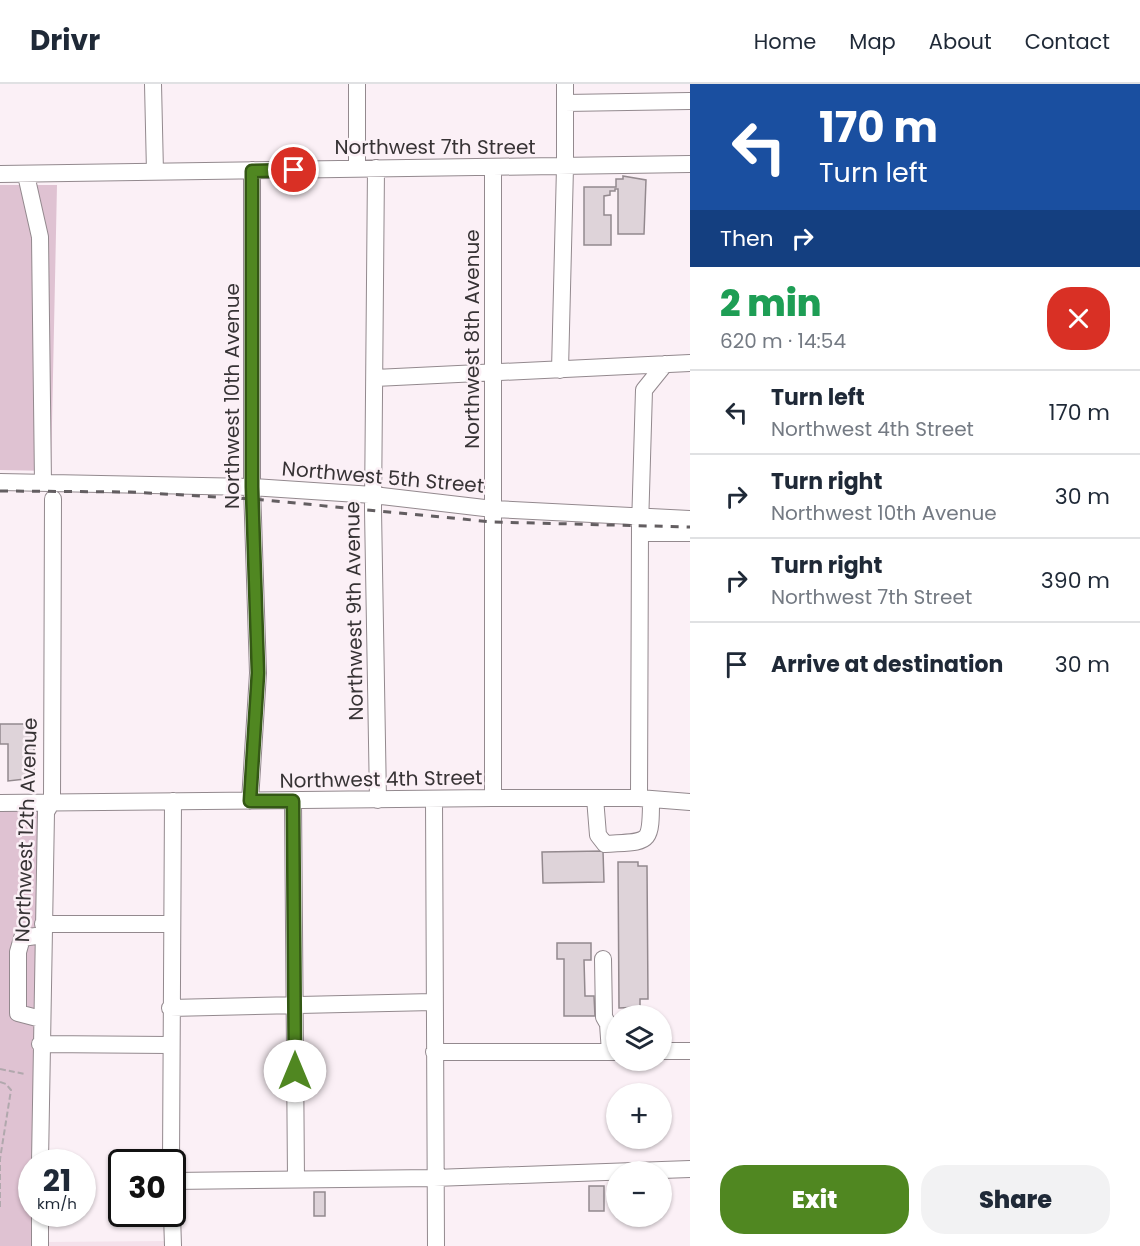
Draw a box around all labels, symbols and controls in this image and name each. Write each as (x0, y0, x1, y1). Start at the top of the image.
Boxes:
text: Drivr (30, 21, 100, 60)
text: Home (754, 27, 816, 56)
text: Map (849, 27, 896, 56)
text: About (929, 27, 992, 56)
text: Contact (1025, 27, 1110, 56)
text: 170 m (819, 98, 938, 157)
icon: left (720, 108, 798, 186)
street label: Northwest 7th Street (334, 133, 536, 161)
pin (268, 144, 319, 195)
icon: arrive (277, 153, 310, 186)
text: Turn left (819, 154, 928, 191)
icon: right (786, 222, 819, 255)
text: Then (720, 223, 774, 254)
street label: Northwest 8th Avenue (458, 229, 486, 449)
text: 2 min (720, 278, 822, 329)
street label: Northwest 10th Avenue (218, 283, 246, 509)
button: close (1047, 287, 1110, 350)
text: 620 m · 14:54 (720, 327, 846, 355)
text: Turn left (771, 382, 865, 413)
icon: left (720, 396, 753, 429)
text: 170 m (1049, 397, 1110, 428)
text: Northwest 4th Street (771, 415, 974, 443)
street label: Northwest 5th Street (281, 454, 485, 500)
text: Turn right (771, 466, 882, 497)
icon: right (720, 480, 753, 513)
text: 30 m (1055, 481, 1110, 512)
text: Northwest 10th Avenue (771, 499, 997, 527)
street label: Northwest 9th Avenue (338, 501, 370, 721)
text: Turn right (771, 550, 882, 581)
icon: right (720, 564, 753, 597)
text: 390 m (1041, 565, 1110, 596)
text: Northwest 7th Street (771, 583, 972, 611)
icon: arrive (720, 648, 753, 681)
text: Arrive at destination (771, 649, 1003, 680)
text: 30 m (1055, 649, 1110, 680)
street label: Northwest 12th Avenue (8, 717, 44, 943)
street label: Northwest 4th Street (279, 763, 483, 795)
map controls (606, 1005, 672, 1227)
button: layers (606, 1005, 672, 1071)
position arrow (263, 1039, 327, 1103)
button: + (606, 1083, 672, 1149)
speed limit sign: 30 (108, 1149, 186, 1227)
text: 21 (43, 1159, 71, 1202)
button: − (606, 1161, 672, 1227)
button: Exit (720, 1165, 909, 1234)
button: Share (921, 1165, 1110, 1234)
text: km/h (37, 1193, 77, 1214)

